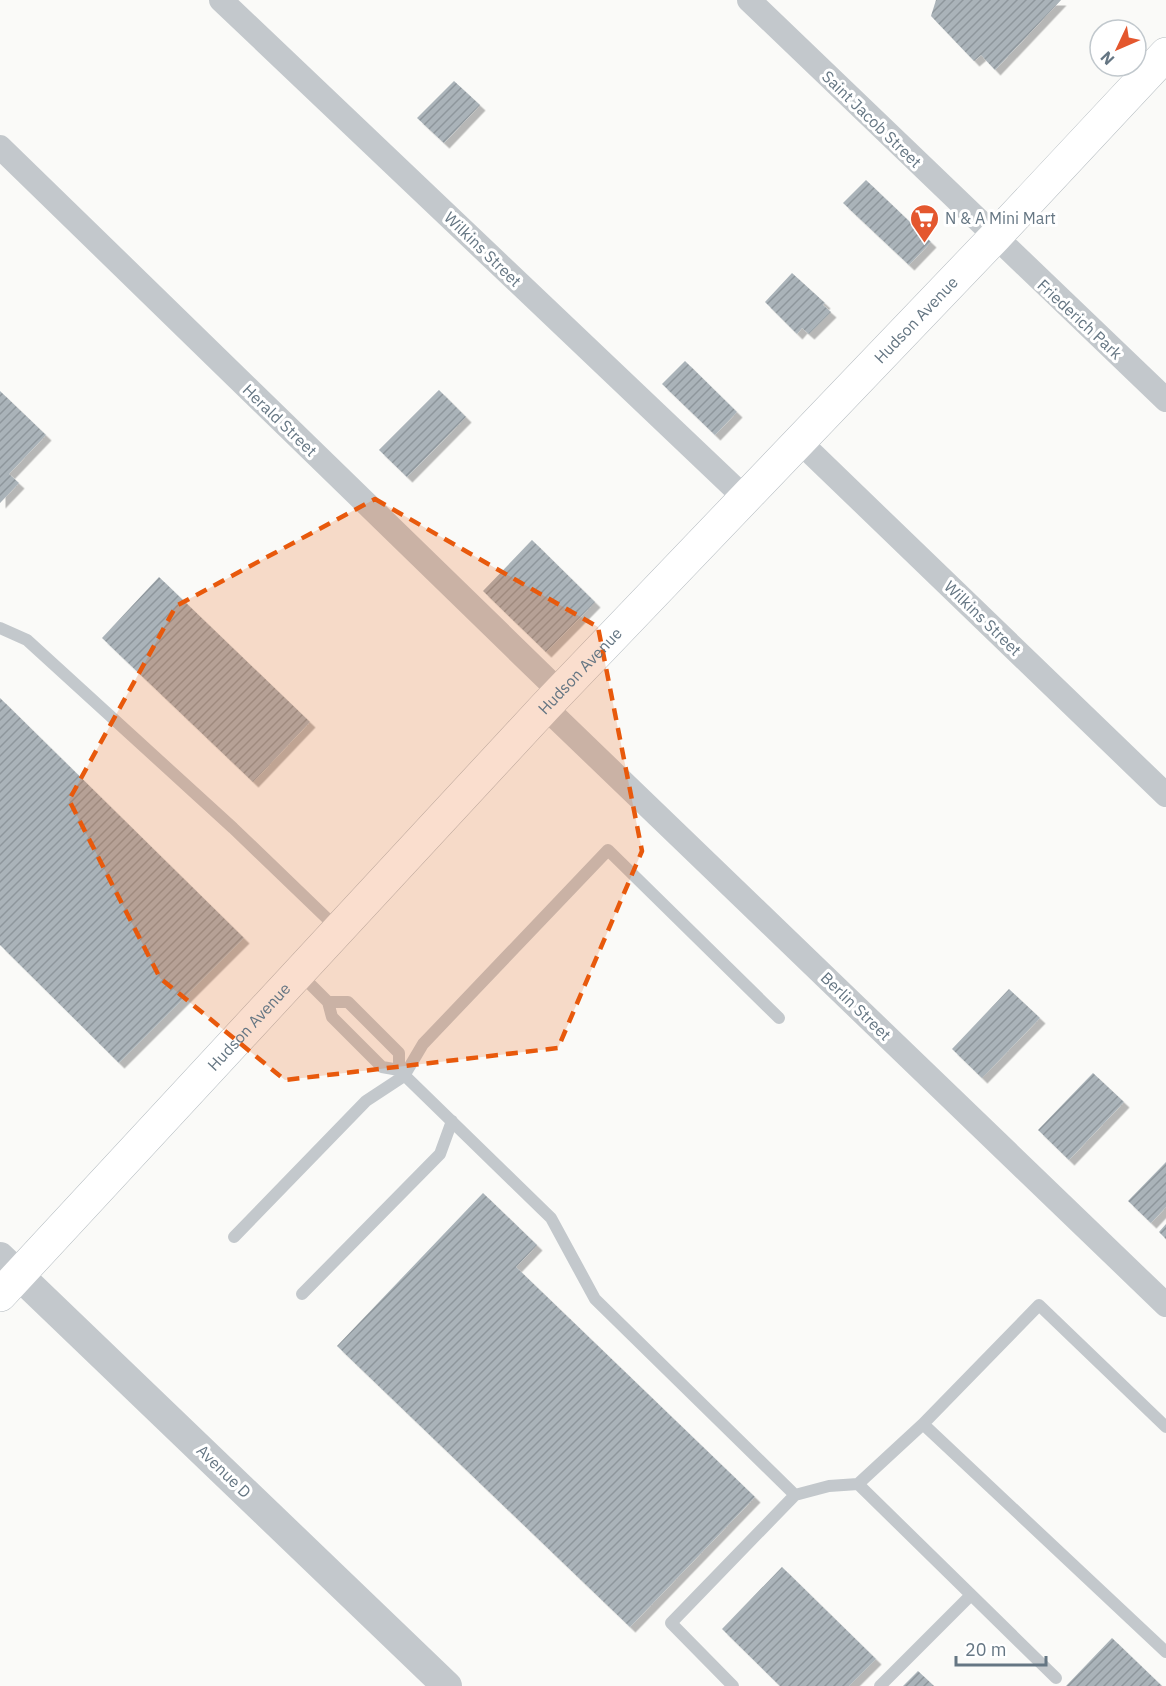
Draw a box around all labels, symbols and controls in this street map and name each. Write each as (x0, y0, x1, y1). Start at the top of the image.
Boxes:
north arrow (1088, 18, 1148, 78)
text: N (1096, 47, 1118, 70)
street label: Saint Jacob Street (818, 66, 926, 172)
supermarket icon: N & A Mini Mart (908, 202, 940, 244)
street label: Wilkins Street (440, 207, 526, 291)
place label: N & A Mini Mart (945, 208, 1056, 228)
street label: Hudson Avenue (870, 272, 962, 367)
street label: Friederich Park (1033, 275, 1127, 364)
street label: Herald Street (239, 380, 321, 460)
street label: Wilkins Street (940, 576, 1026, 660)
street label: Hudson Avenue (534, 623, 626, 718)
street label: Berlin Street (817, 967, 895, 1045)
street label: Hudson Avenue (203, 978, 295, 1075)
street label: Avenue D (193, 1440, 255, 1502)
scale bar (956, 1629, 1046, 1667)
text: 20 m (965, 1638, 1007, 1661)

